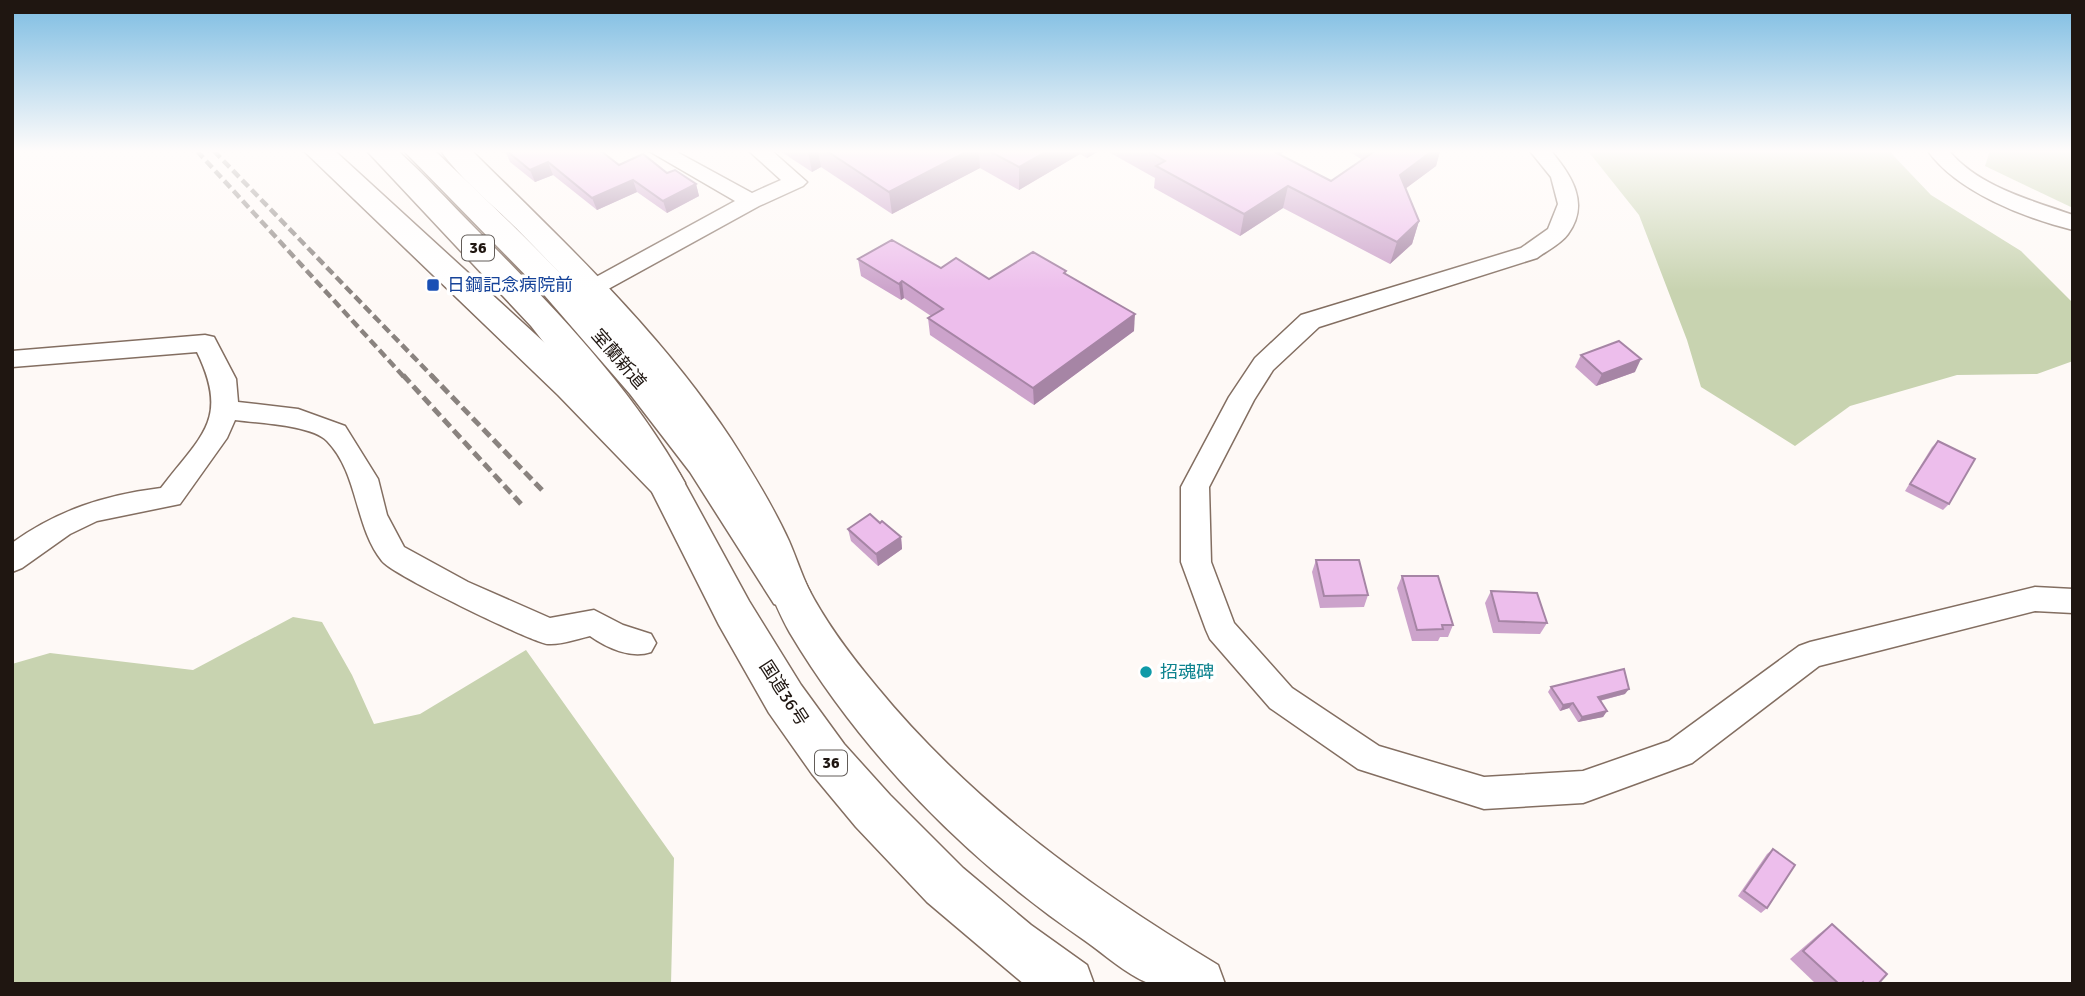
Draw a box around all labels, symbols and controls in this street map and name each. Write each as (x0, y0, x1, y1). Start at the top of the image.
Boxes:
road number: 36 (462, 236, 494, 260)
place label: 日鋼記念病院前 (447, 274, 573, 296)
marker: 日鋼記念病院前 (425, 277, 441, 293)
street label: 室蘭新道 (587, 325, 651, 393)
street label: 国道36号 (755, 656, 813, 730)
place label: 招魂碑 (1160, 661, 1214, 683)
marker: 招魂碑 (1138, 664, 1154, 680)
road number: 36 (815, 750, 847, 776)

